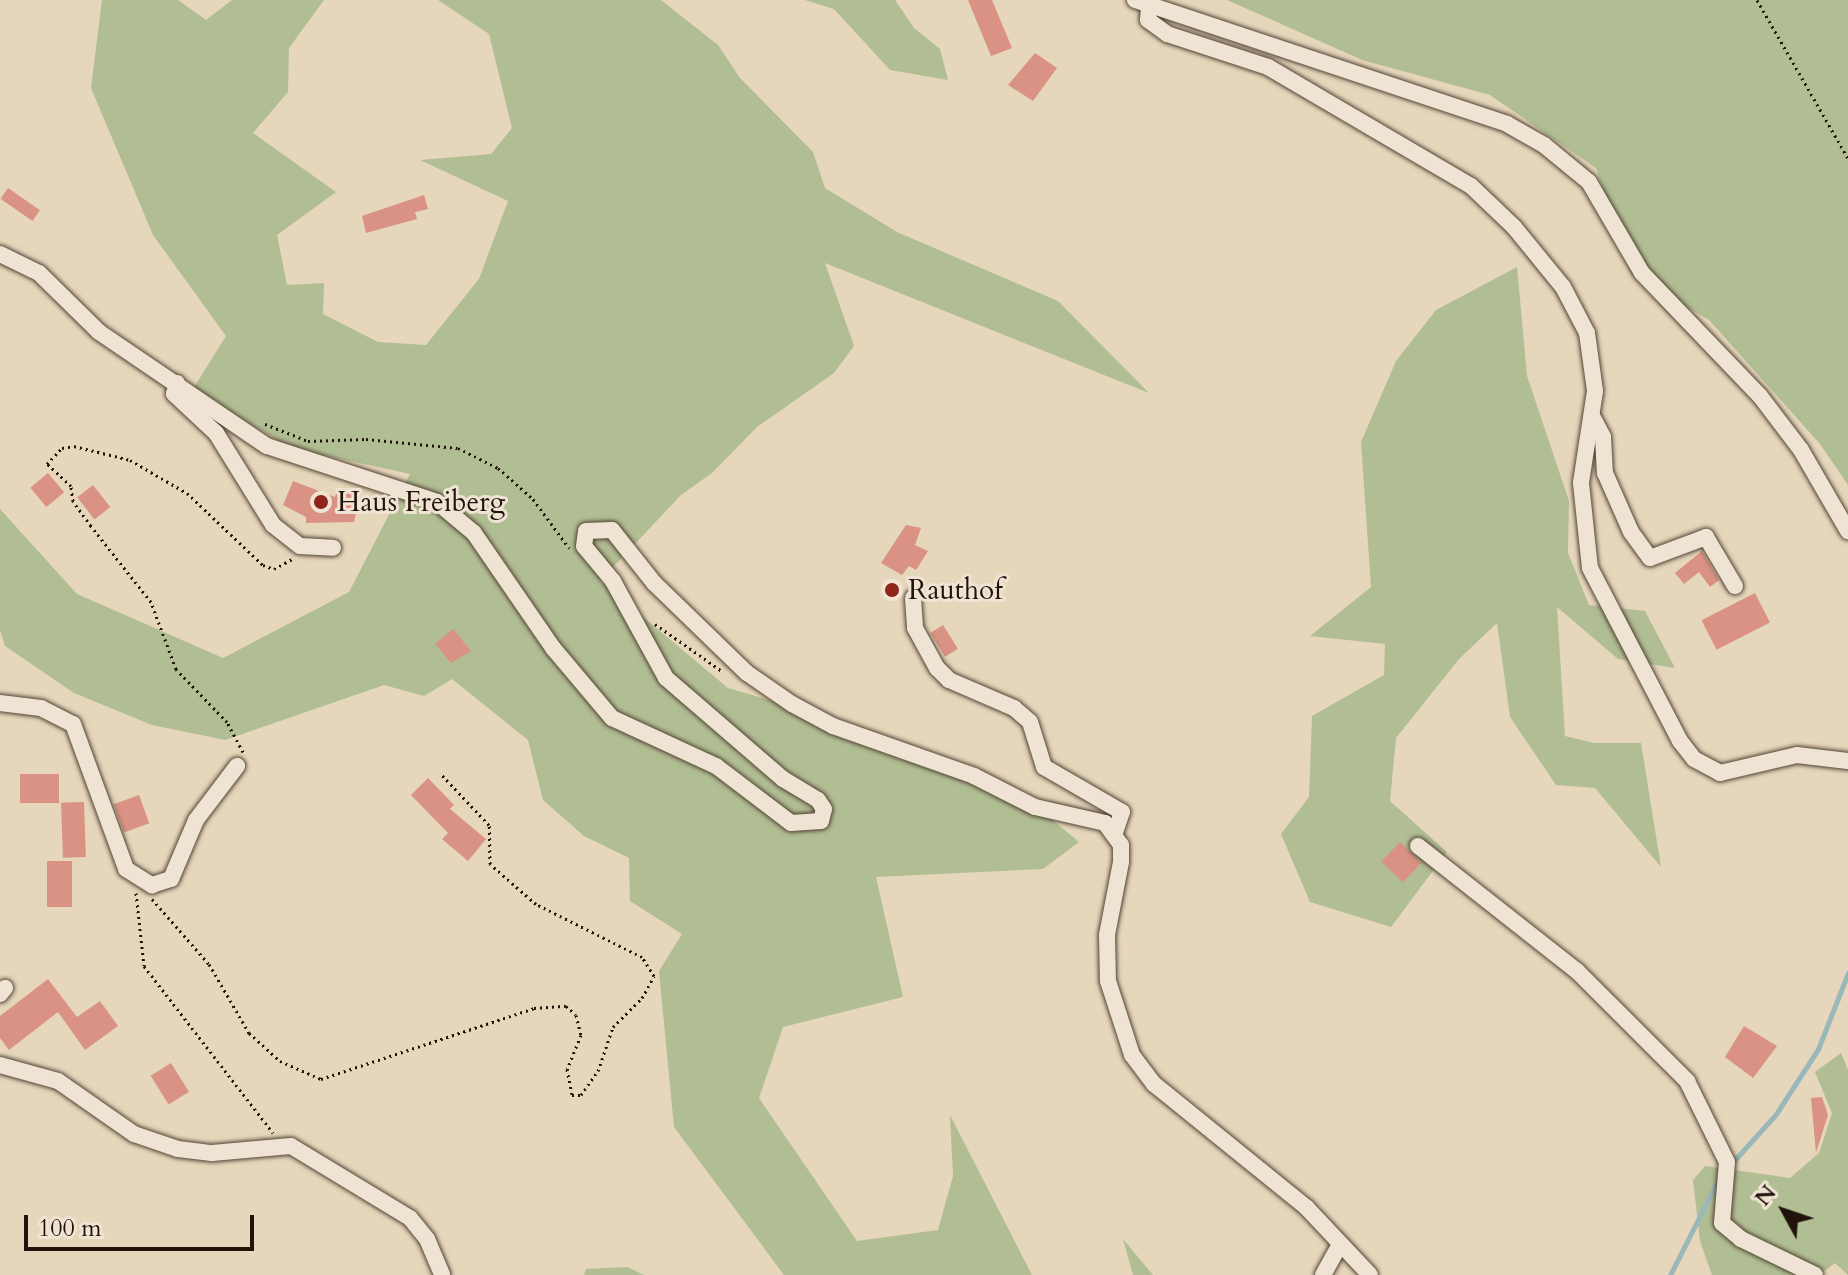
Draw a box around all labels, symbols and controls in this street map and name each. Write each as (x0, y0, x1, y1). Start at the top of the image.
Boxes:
place label: Haus Freiberg (337, 485, 505, 519)
marker: Haus Freiberg (312, 493, 330, 511)
place label: Rauthof (908, 573, 1003, 607)
marker: Rauthof (883, 581, 901, 599)
north arrow (1744, 1171, 1824, 1251)
text: N (1748, 1179, 1783, 1213)
scale bar (28, 1199, 258, 1249)
text: 100 m (38, 1212, 102, 1245)

